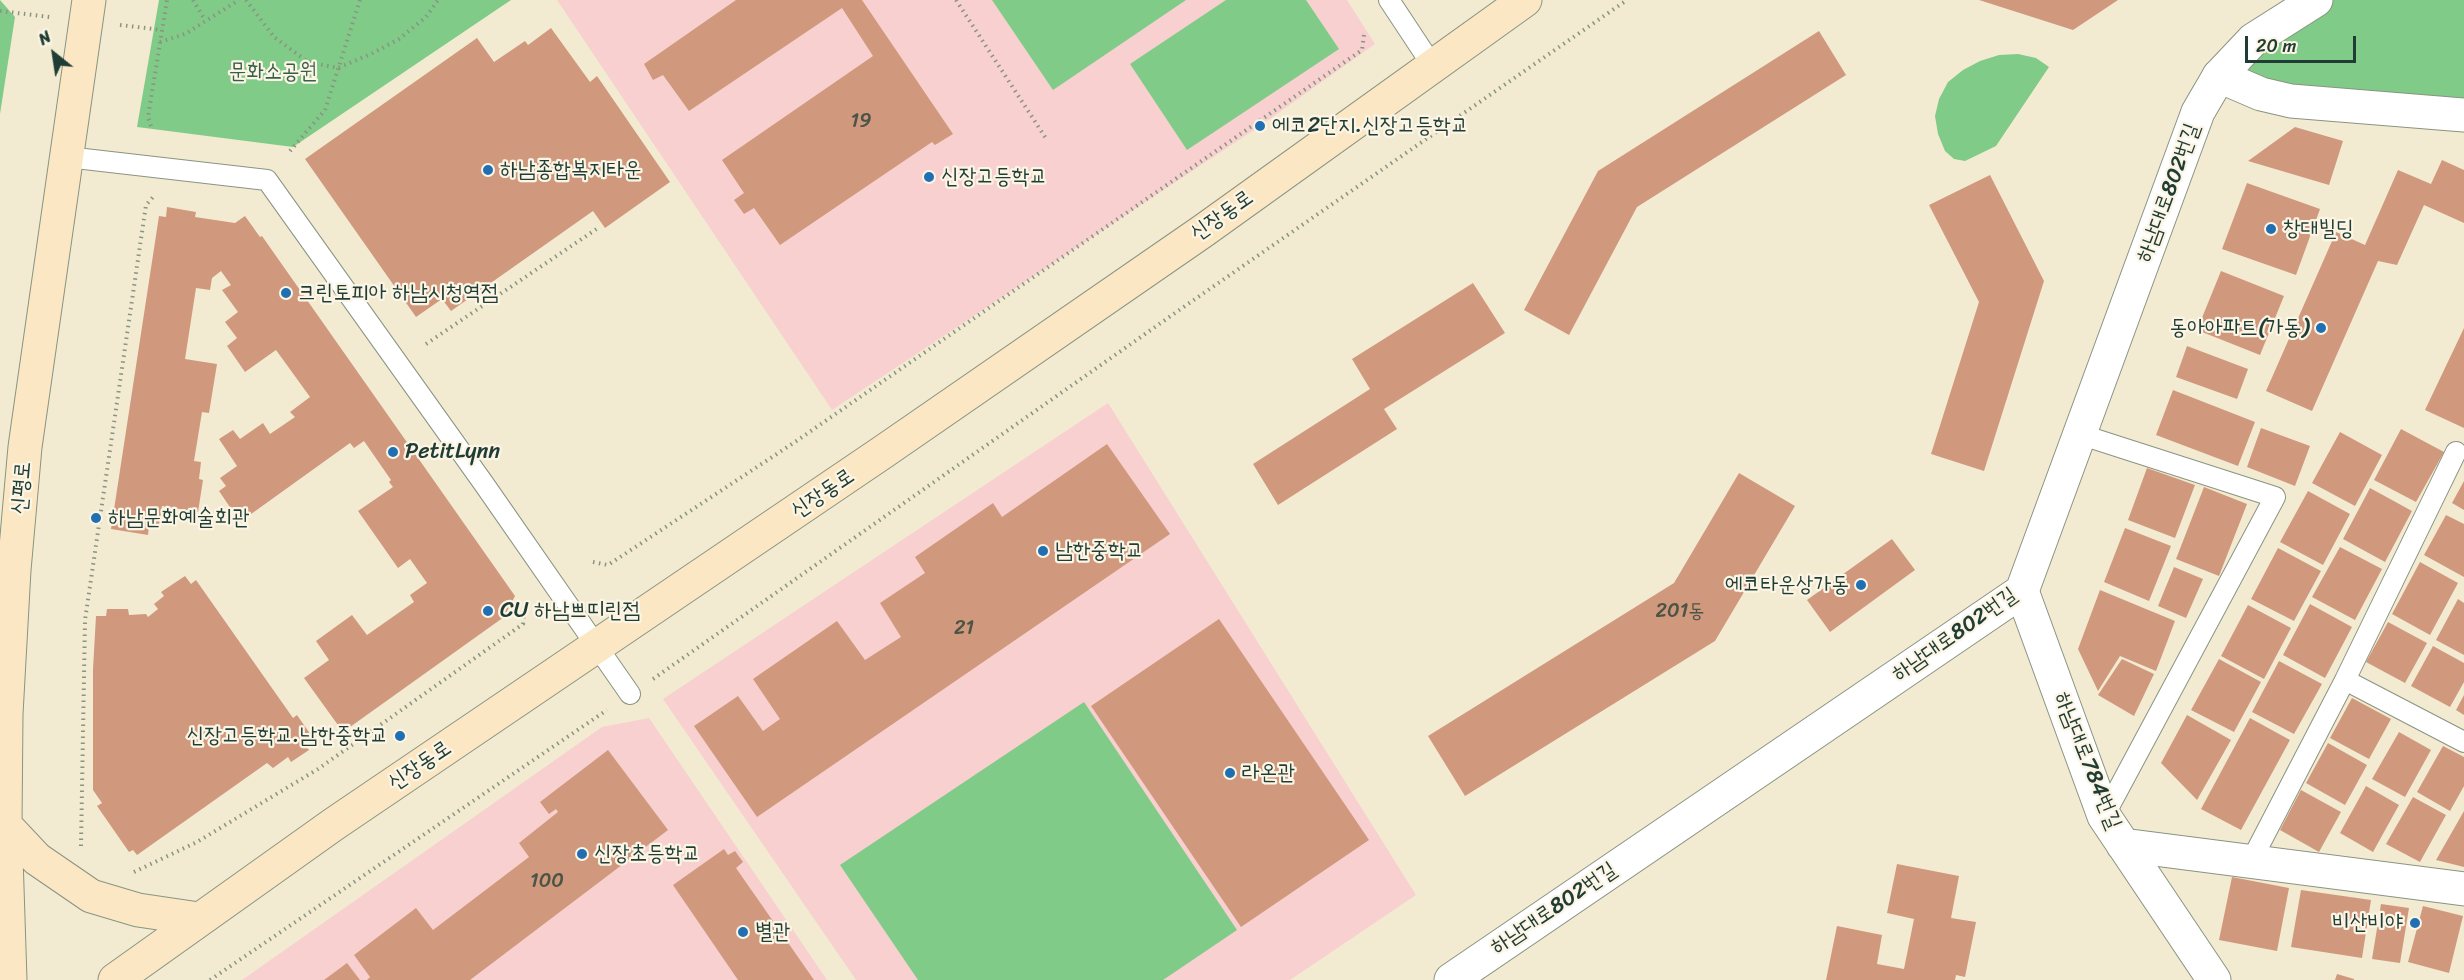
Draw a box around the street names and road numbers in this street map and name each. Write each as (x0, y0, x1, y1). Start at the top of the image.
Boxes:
street label: 하남대로802번길 (2132, 120, 2206, 266)
street label: 신장동로 (1185, 185, 1259, 247)
street label: 신평로 (7, 460, 37, 516)
street label: 신장동로 (786, 463, 860, 525)
street label: 하남대로802번길 (1888, 582, 2022, 688)
street label: 하남대로784번길 (2047, 688, 2127, 834)
street label: 신장동로 (383, 735, 457, 797)
street label: 하남대로802번길 (1486, 857, 1622, 961)

